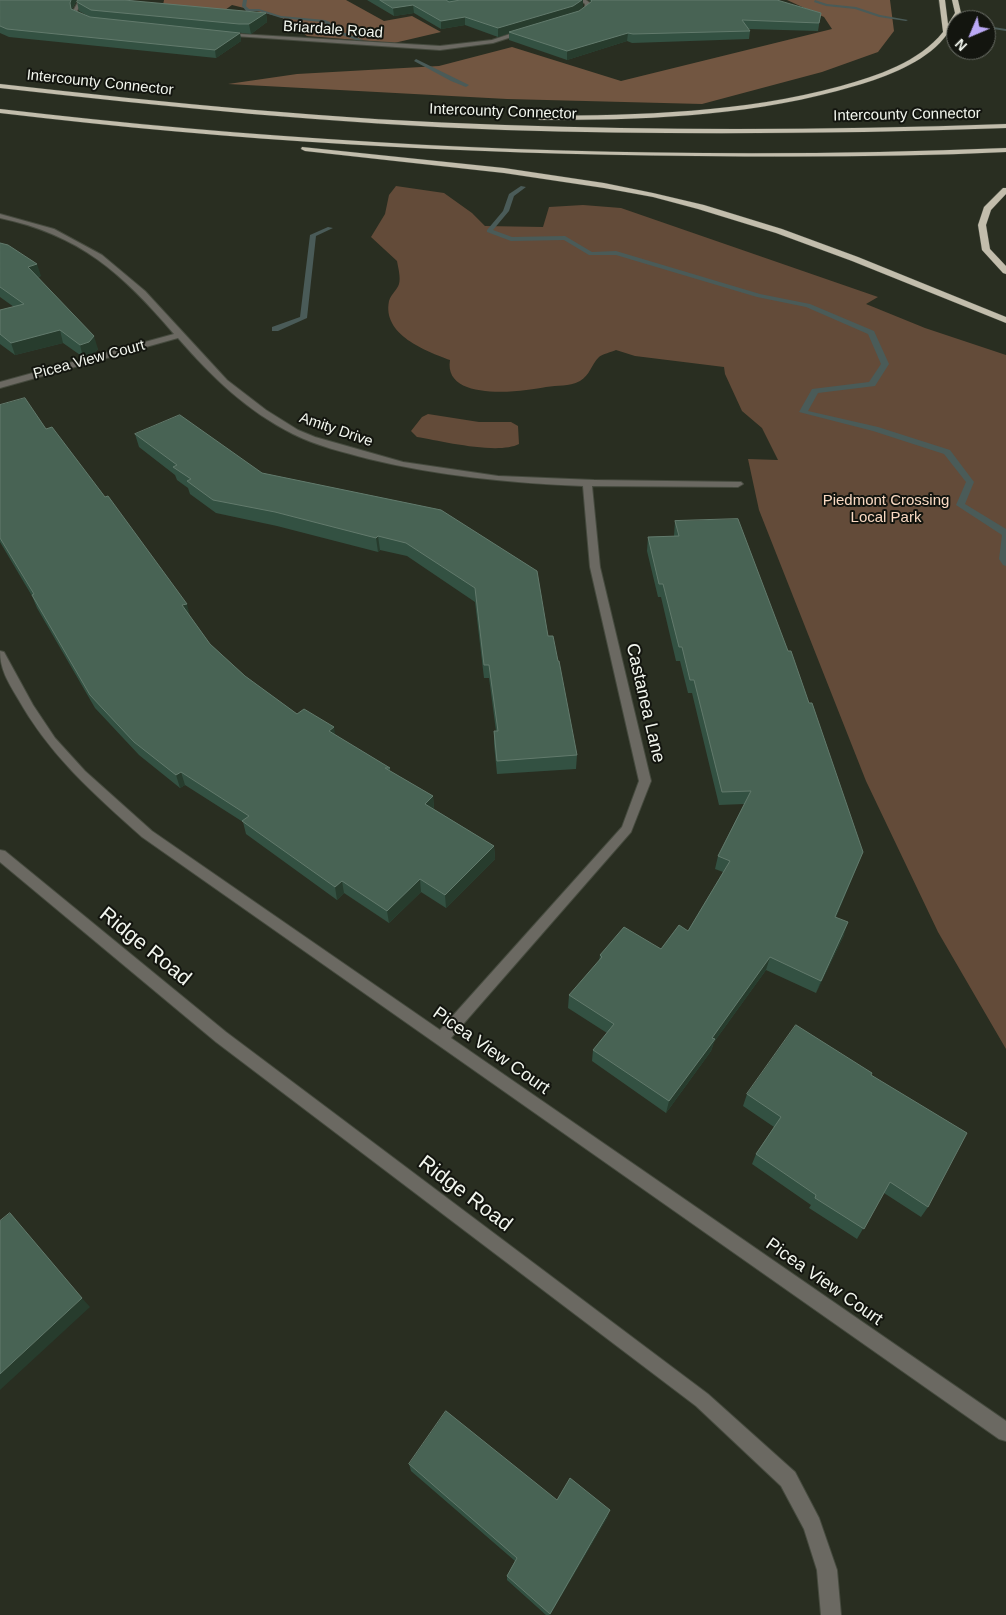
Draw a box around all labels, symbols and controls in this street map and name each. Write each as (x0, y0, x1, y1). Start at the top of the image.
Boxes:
north arrow (946, 10, 996, 60)
street label: Briardale Road (282, 18, 384, 42)
text: N (952, 36, 970, 54)
street label: Intercounty Connector (26, 66, 174, 100)
street label: Intercounty Connector (429, 100, 577, 124)
street label: Intercounty Connector (833, 105, 981, 125)
street label: Picea View Court (31, 336, 147, 384)
street label: Amity Drive (297, 409, 375, 451)
park label: Piedmont Crossing Local Park (823, 492, 949, 527)
street label: Castanea Lane (621, 641, 669, 765)
street label: Ridge Road (94, 902, 196, 992)
street label: Picea View Court (428, 1003, 554, 1099)
street label: Ridge Road (413, 1151, 517, 1237)
street label: Picea View Court (761, 1234, 887, 1330)

